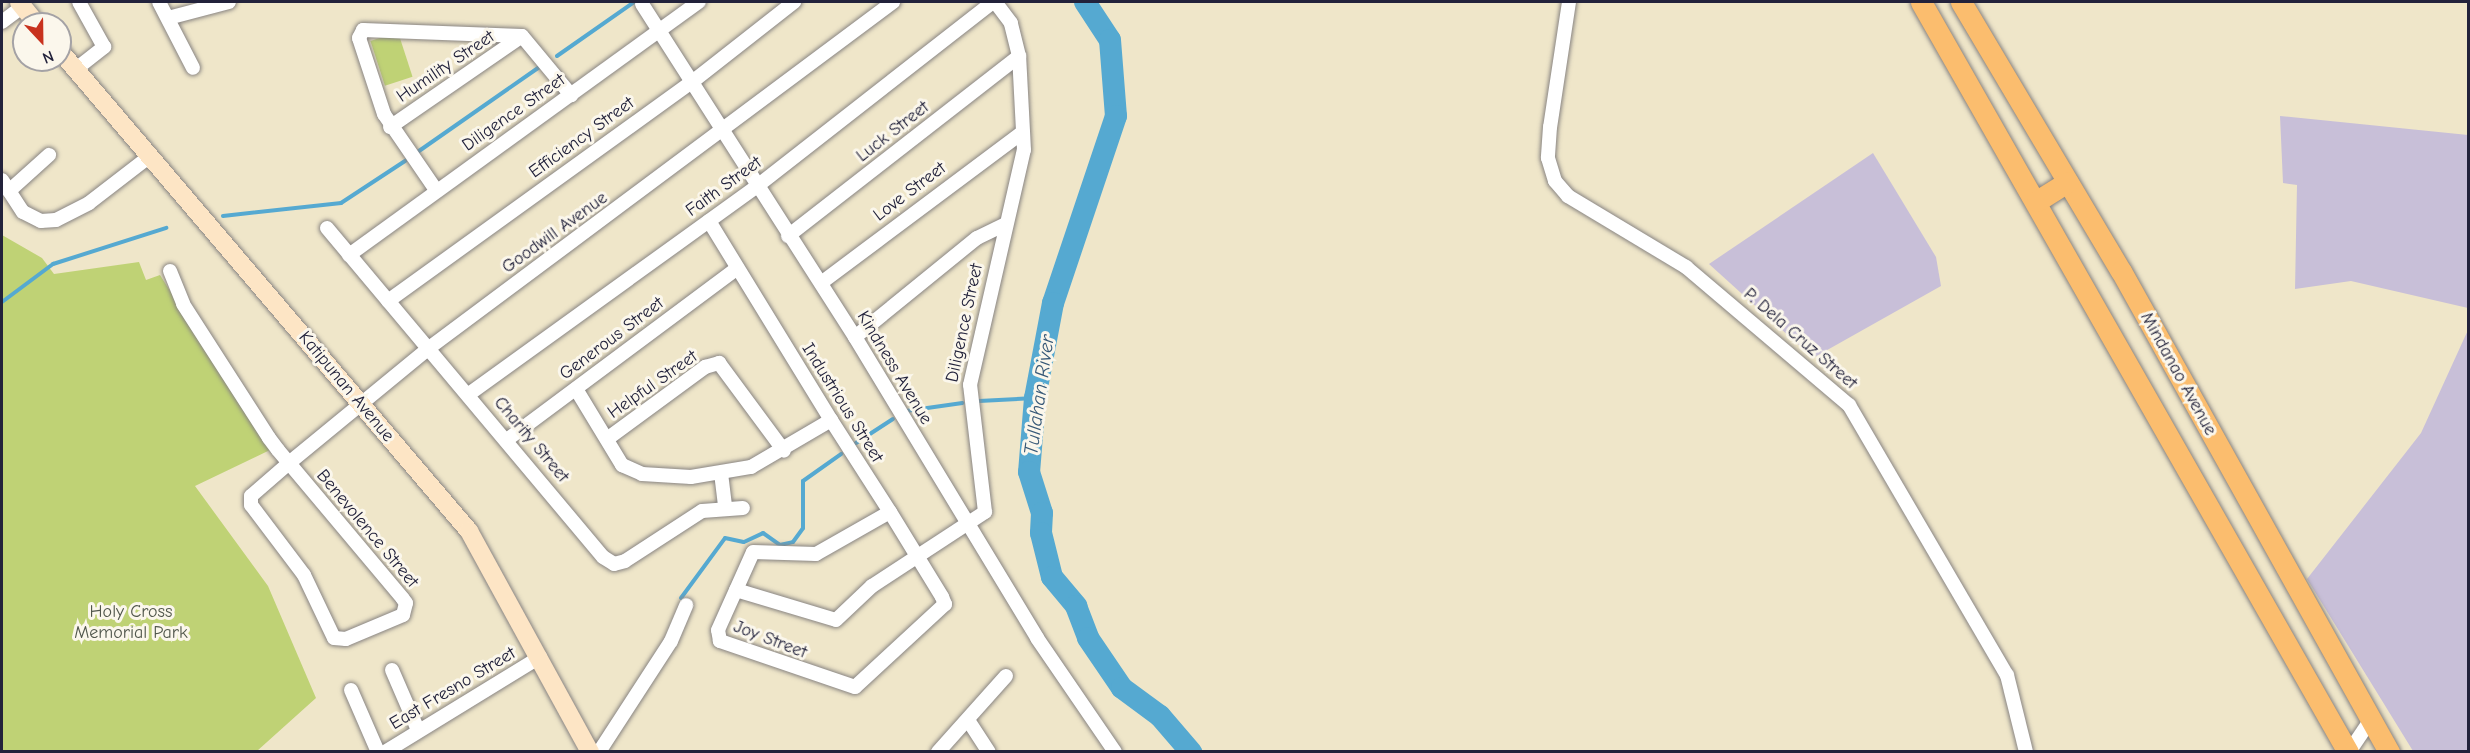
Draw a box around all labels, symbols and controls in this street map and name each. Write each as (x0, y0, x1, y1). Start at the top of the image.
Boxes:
north arrow (12, 12, 72, 72)
street label: Humility Street (393, 26, 499, 108)
text: N (40, 47, 56, 67)
street label: Diligence Street (458, 70, 570, 156)
street label: Efficiency Street (525, 93, 639, 183)
street label: Luck Street (852, 97, 934, 167)
street label: Faith Street (682, 152, 766, 222)
street label: Love Street (869, 158, 951, 226)
street label: Goodwill Avenue (498, 188, 612, 278)
street label: Diligence Street (942, 262, 988, 384)
street label: P. Dela Cruz Street (1739, 284, 1861, 394)
street label: Generous Street (556, 293, 668, 385)
street label: Kindness Avenue (852, 307, 936, 429)
street label: Mindanao Avenue (2135, 309, 2221, 439)
street label: Katipunan Avenue (294, 327, 398, 447)
water label: Tullahan River (1019, 333, 1059, 457)
street label: Industrious Street (797, 339, 887, 467)
street label: Helpful Street (604, 346, 702, 424)
street label: Charity Street (489, 393, 573, 487)
street label: Benevolence Street (311, 466, 423, 592)
park label: Holy Cross Memorial Park (74, 602, 188, 644)
street label: Joy Street (730, 616, 810, 664)
street label: East Fresno Street (386, 643, 520, 735)

